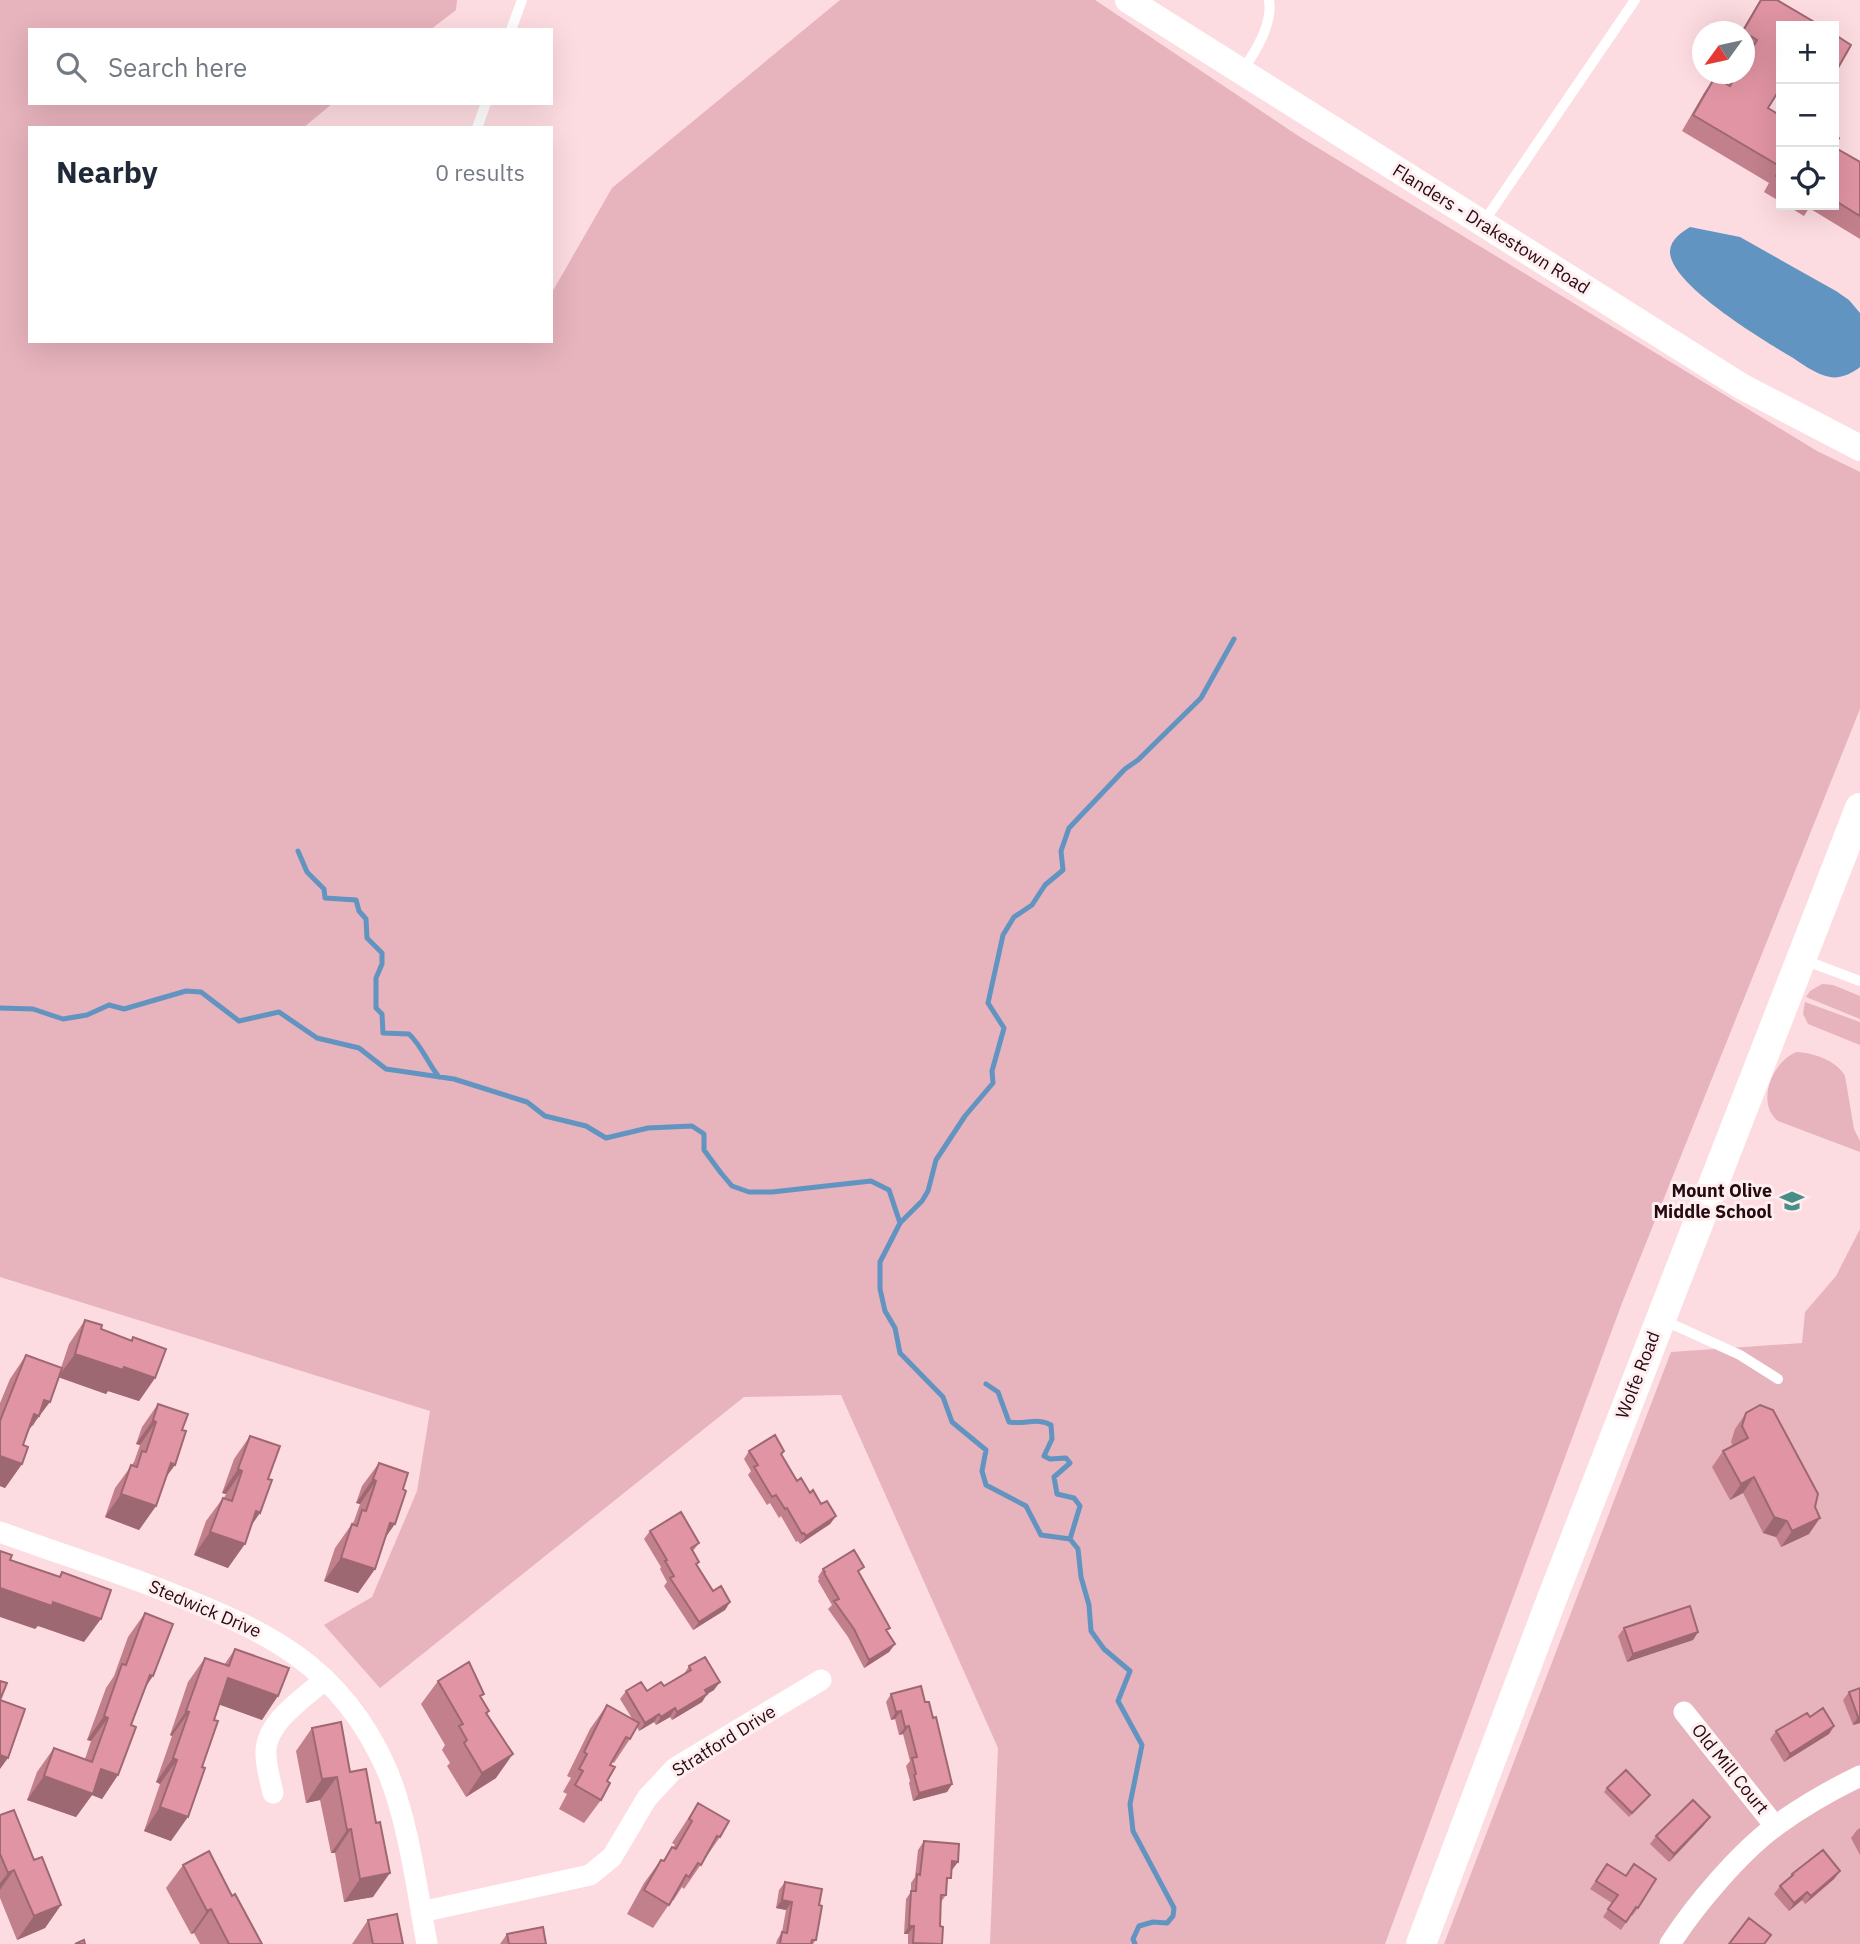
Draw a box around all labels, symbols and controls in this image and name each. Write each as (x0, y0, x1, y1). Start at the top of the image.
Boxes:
north arrow (1692, 21, 1755, 84)
map controls (1776, 21, 1839, 210)
button: + (1776, 21, 1839, 84)
search box (28, 28, 553, 105)
icon: search (52, 48, 90, 86)
text: Search here (108, 50, 247, 84)
button: − (1776, 84, 1839, 147)
button: locate (1776, 147, 1839, 210)
text: Nearby (56, 152, 158, 191)
text: 0 results (435, 157, 525, 187)
street label: Flanders - Drakestown Road (1388, 158, 1594, 299)
place label: Mount Olive Middle School (1653, 1179, 1773, 1223)
school or university icon: Mount Olive Middle School (1778, 1187, 1806, 1215)
street label: Wolfe Road (1610, 1328, 1665, 1422)
street label: Stedwick Drive (146, 1575, 265, 1643)
street label: Stratford Drive (668, 1700, 780, 1782)
street label: Old Mill Court (1687, 1719, 1774, 1819)

